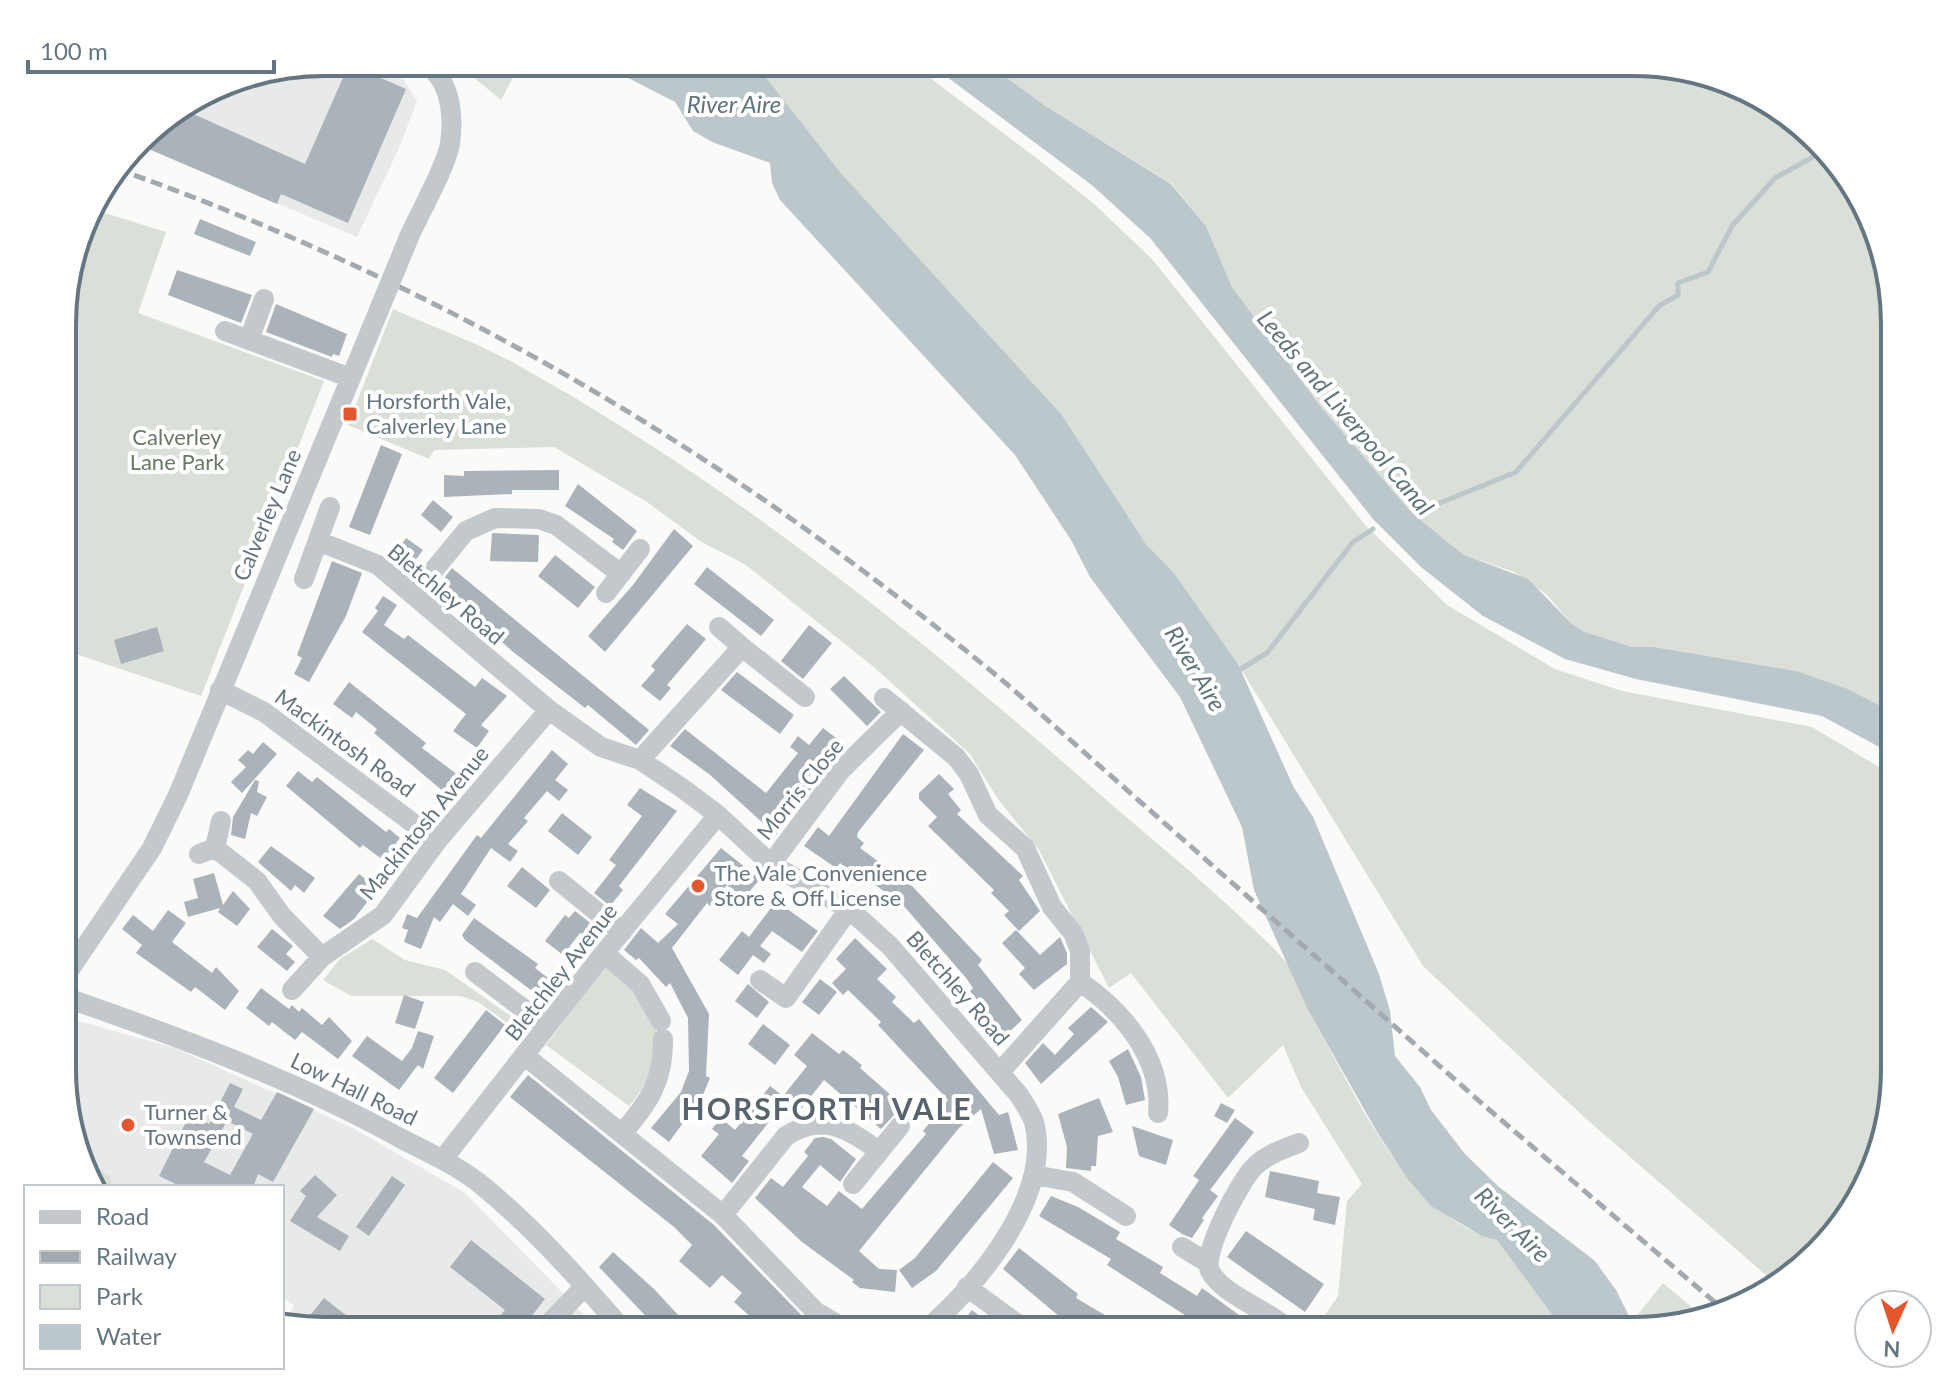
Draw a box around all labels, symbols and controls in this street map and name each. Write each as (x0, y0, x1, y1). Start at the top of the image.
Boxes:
scale bar (28, 24, 274, 74)
text: 100 m (40, 36, 108, 65)
water label: River Aire (687, 89, 781, 118)
water label: Leeds and Liverpool Canal (1252, 304, 1441, 521)
place label: Horsforth Vale, Calverley Lane (366, 387, 511, 439)
marker: Horsforth Vale, Calverley Lane (341, 405, 359, 423)
park label: Calverley Lane Park (130, 423, 225, 475)
street label: Calverley Lane (227, 445, 306, 585)
street label: Bletchley Road (383, 537, 510, 650)
water label: River Aire (1159, 620, 1233, 716)
street label: Mackintosh Road (270, 683, 421, 802)
street label: Morris Close (751, 733, 849, 845)
street label: Mackintosh Avenue (353, 740, 494, 905)
place label: The Vale Convenience Store & Off License (714, 859, 927, 911)
marker: The Vale Convenience Store & Off License (689, 877, 707, 895)
street label: Bletchley Avenue (499, 898, 622, 1046)
street label: Bletchley Road (901, 925, 1016, 1051)
street label: Low Hall Road (287, 1046, 422, 1131)
district label: HORSFORTH VALE (682, 1090, 972, 1126)
place label: Turner & Townsend (144, 1098, 242, 1150)
marker: Turner & Townsend (119, 1116, 137, 1134)
water label: River Aire (1469, 1180, 1557, 1268)
legend (24, 1185, 284, 1369)
text: Road (96, 1201, 149, 1230)
text: Railway (96, 1241, 178, 1270)
text: Park (96, 1281, 144, 1310)
north arrow (1853, 1289, 1933, 1369)
text: Water (96, 1321, 161, 1350)
text: N (1883, 1336, 1901, 1363)

